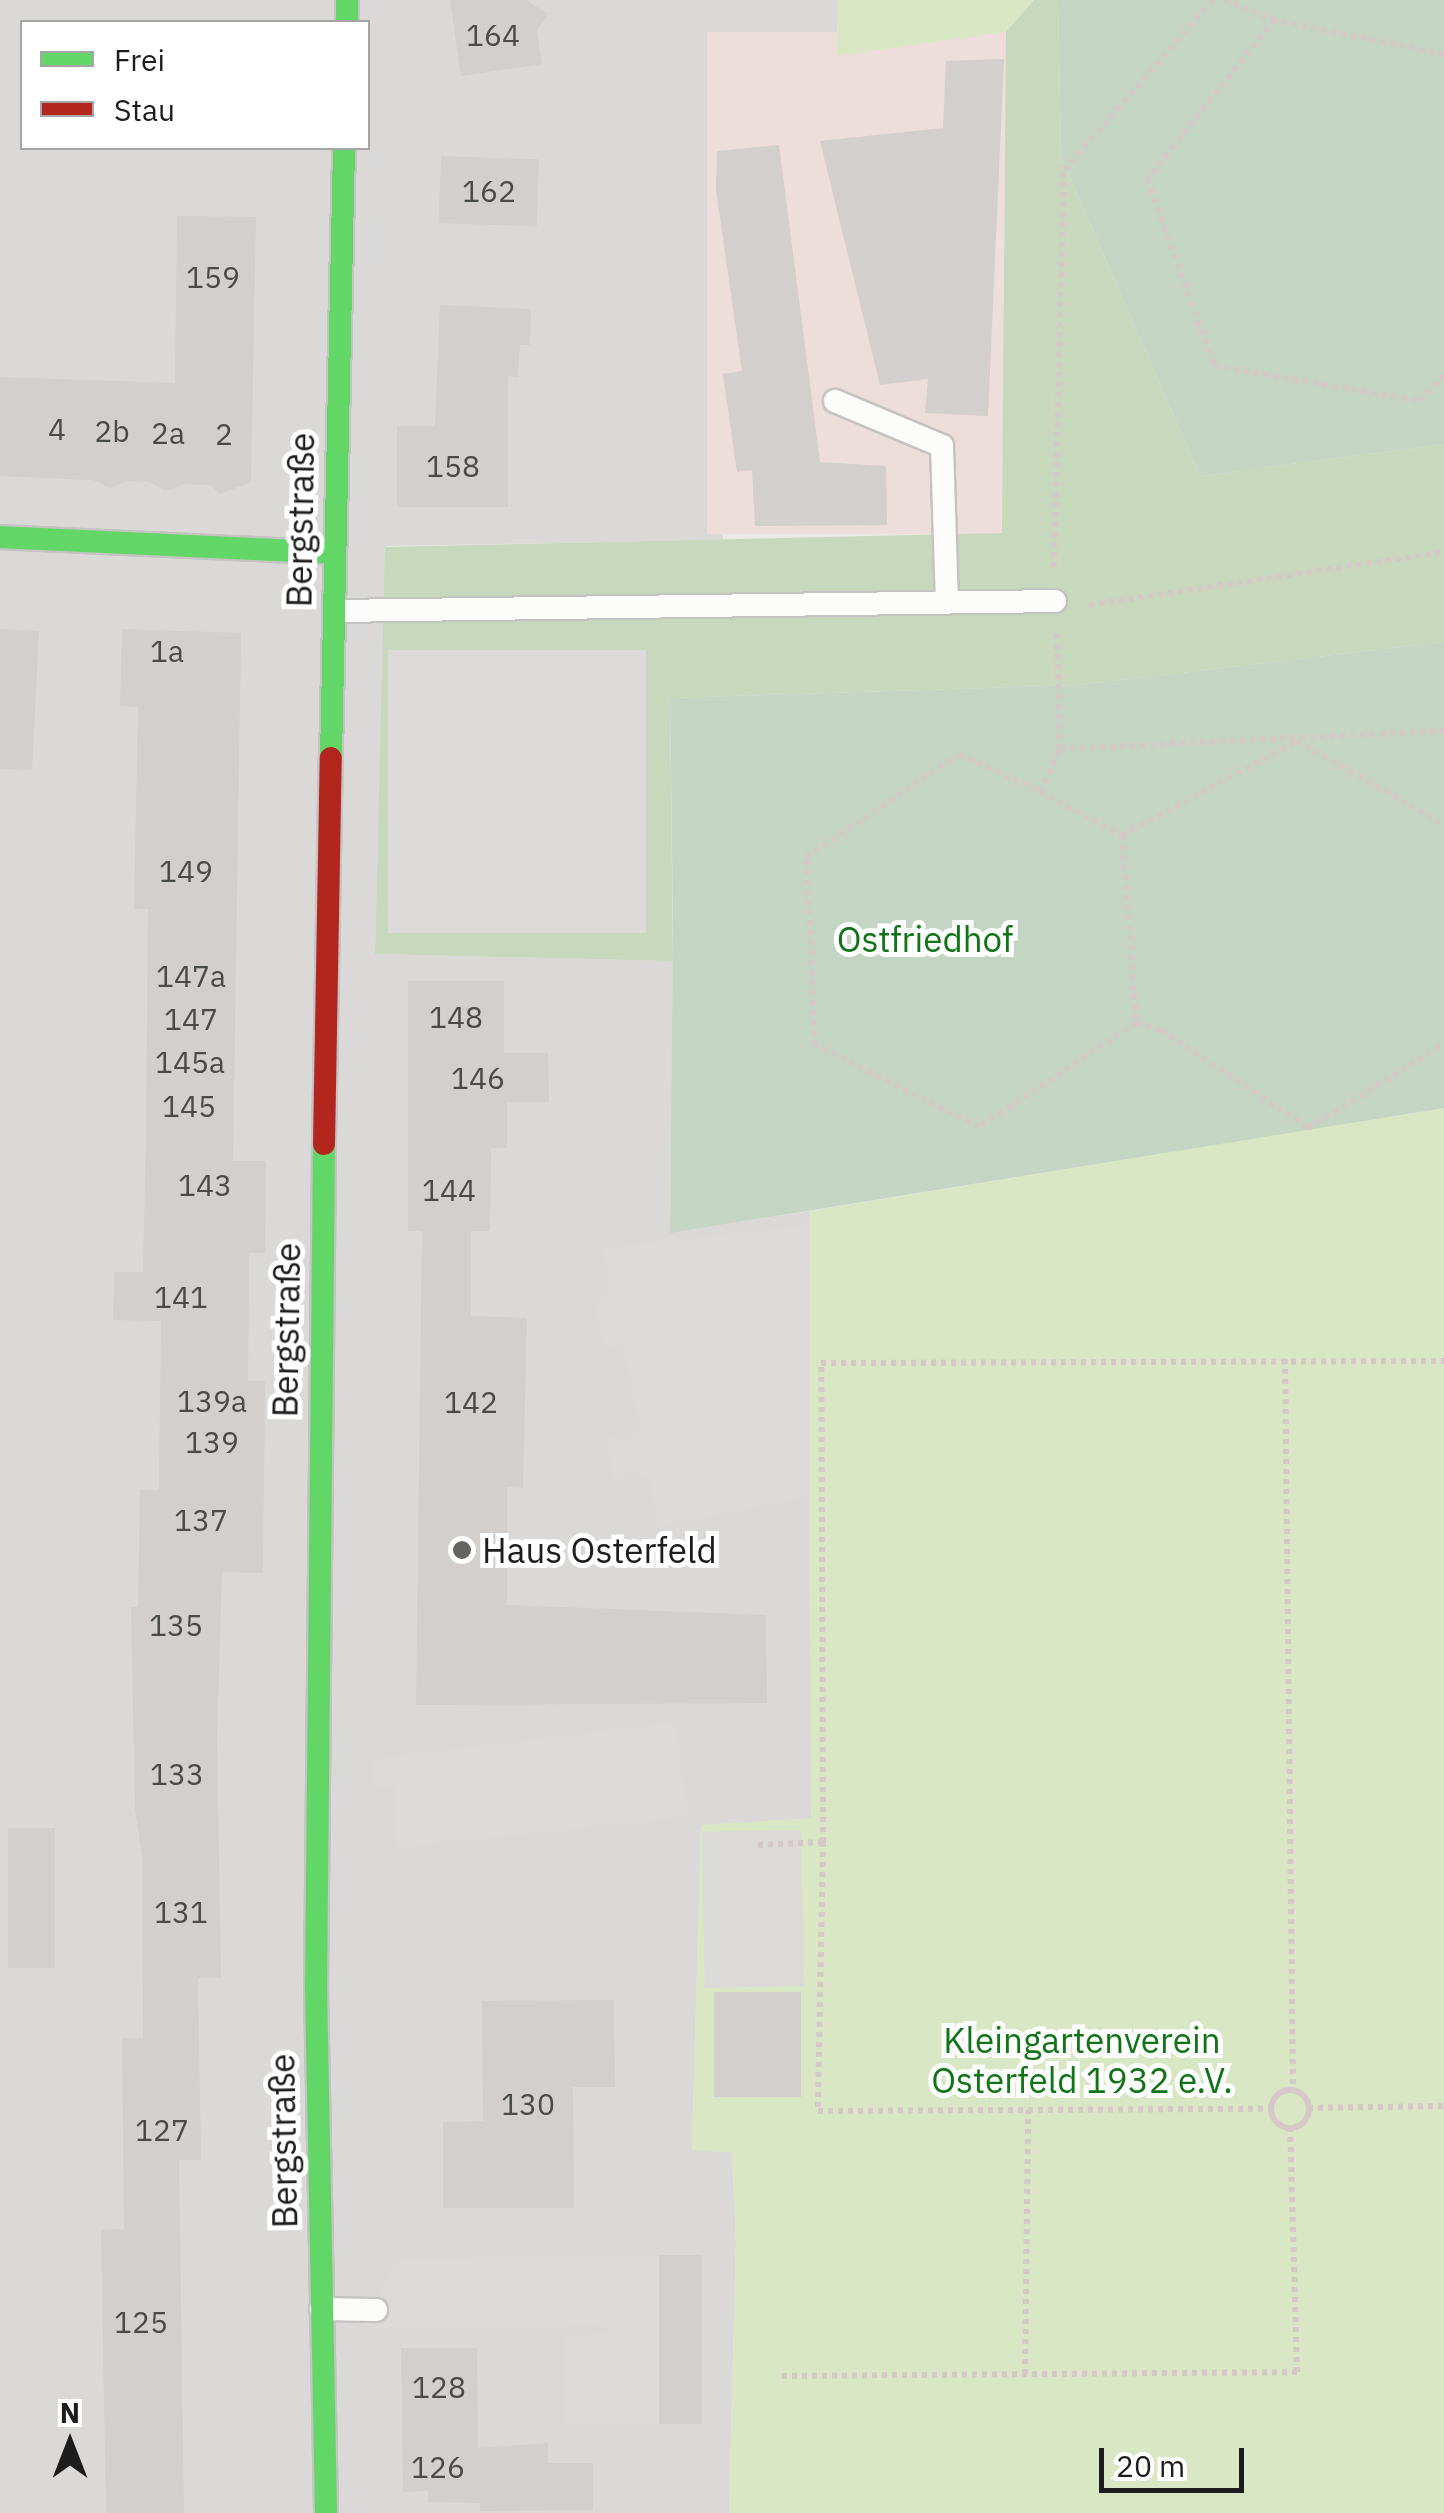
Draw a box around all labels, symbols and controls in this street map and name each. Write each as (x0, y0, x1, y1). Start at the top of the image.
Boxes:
house number: 164 (466, 17, 520, 53)
legend (20, 20, 370, 150)
text: Frei (114, 40, 165, 79)
text: Stau (114, 90, 175, 129)
house number: 162 (462, 173, 516, 209)
house number: 159 (186, 259, 240, 295)
house number: 4 (48, 411, 66, 447)
house number: 2b (94, 413, 130, 449)
house number: 2a (151, 415, 185, 451)
house number: 2 (215, 416, 233, 452)
street label: Bergstraße (277, 432, 323, 608)
house number: 158 (426, 448, 480, 484)
house number: 1a (150, 633, 184, 669)
house number: 149 (159, 853, 213, 889)
park label: Ostfriedhof (837, 918, 1013, 960)
house number: 147a (156, 958, 226, 994)
house number: 148 (429, 999, 483, 1035)
house number: 147 (164, 1001, 218, 1037)
house number: 145a (155, 1044, 225, 1080)
house number: 146 (451, 1060, 505, 1096)
house number: 145 (162, 1088, 216, 1124)
house number: 143 (178, 1167, 232, 1203)
house number: 144 (422, 1172, 476, 1208)
street label: Bergstraße (263, 1242, 309, 1418)
house number: 141 (154, 1279, 208, 1315)
house number: 139a (177, 1383, 247, 1419)
house number: 142 (444, 1384, 498, 1420)
house number: 139 (185, 1424, 239, 1460)
house number: 137 (174, 1502, 228, 1538)
place label: Haus Osterfeld (482, 1529, 717, 1571)
marker: Haus Osterfeld (451, 1539, 473, 1561)
house number: 135 (149, 1607, 203, 1643)
house number: 133 (150, 1756, 204, 1792)
house number: 131 (154, 1894, 208, 1930)
park label: Kleingartenverein Osterfeld 1932 e.V. (931, 2019, 1233, 2101)
street label: Bergstraße (260, 2053, 306, 2229)
house number: 130 (501, 2086, 555, 2122)
house number: 127 (135, 2112, 189, 2148)
house number: 125 (114, 2304, 168, 2340)
house number: 128 (412, 2369, 466, 2405)
north arrow (20, 2393, 120, 2493)
text: N (60, 2394, 80, 2431)
scale bar (1104, 2428, 1249, 2490)
text: 20 m (1116, 2446, 1185, 2485)
house number: 126 (411, 2449, 465, 2485)

